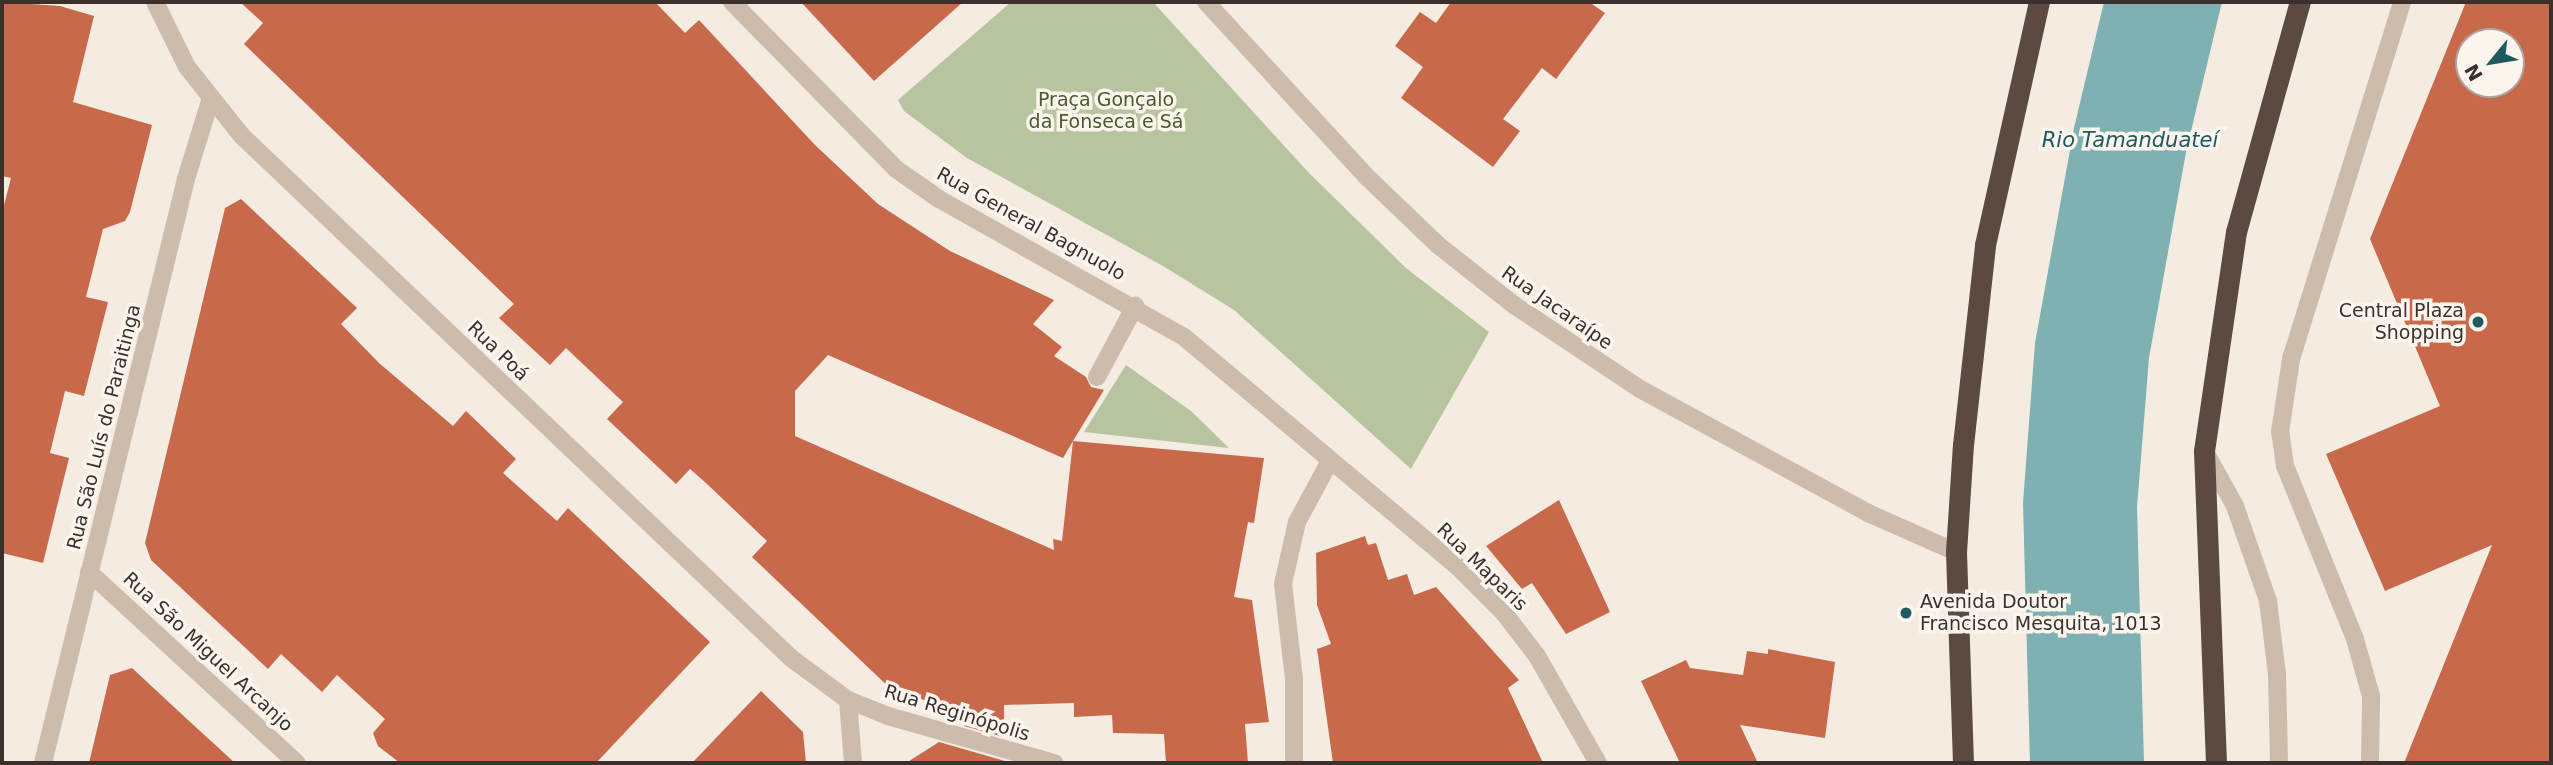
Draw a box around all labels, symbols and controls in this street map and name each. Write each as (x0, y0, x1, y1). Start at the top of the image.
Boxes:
north arrow (2455, 28, 2525, 98)
text: N (2460, 60, 2487, 85)
park label: Praça Gonçalo da Fonseca e Sá (1029, 89, 1183, 133)
water label: Rio Tamanduateí (2042, 127, 2218, 153)
street label: Rua General Bagnuolo (933, 163, 1129, 285)
street label: Rua Jacaraípe (1497, 261, 1617, 355)
place label: Central Plaza Shopping (2339, 300, 2464, 344)
street label: Rua São Luís do Paraitinga (62, 302, 146, 552)
marker: Central Plaza Shopping (2470, 314, 2486, 330)
street label: Rua Poá (463, 316, 533, 386)
street label: Rua Maparis (1432, 518, 1532, 616)
street label: Rua São Miguel Arcanjo (118, 567, 298, 737)
place label: Avenida Doutor Francisco Mesquita, 1013 (1920, 591, 2162, 635)
marker: Avenida Doutor Francisco Mesquita, 1013 (1898, 605, 1914, 621)
street label: Rua Reginópolis (881, 680, 1033, 746)

